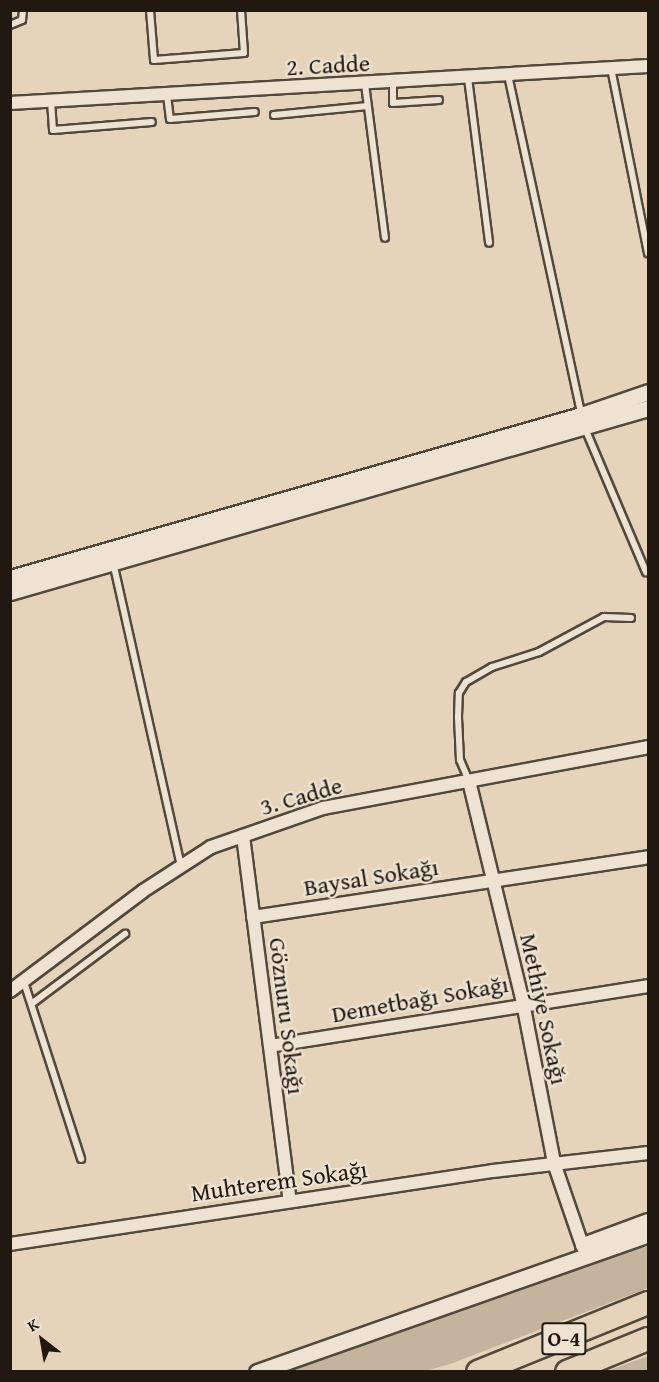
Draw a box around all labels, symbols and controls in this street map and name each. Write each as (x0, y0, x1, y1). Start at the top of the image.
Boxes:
street label: 2. Cadde (285, 48, 371, 82)
street label: 3. Cadde (257, 771, 345, 821)
street label: Baysal Sokağı (302, 852, 440, 902)
street label: Methiye Sokağı (514, 931, 574, 1087)
street label: Göznuru Sokağı (263, 936, 311, 1096)
street label: Demetbağı Sokağı (329, 969, 511, 1029)
street label: Muhterem Sokağı (189, 1154, 369, 1208)
north arrow (12, 1310, 72, 1370)
text: K (22, 1312, 43, 1337)
road number: O-4 (540, 1320, 588, 1358)

